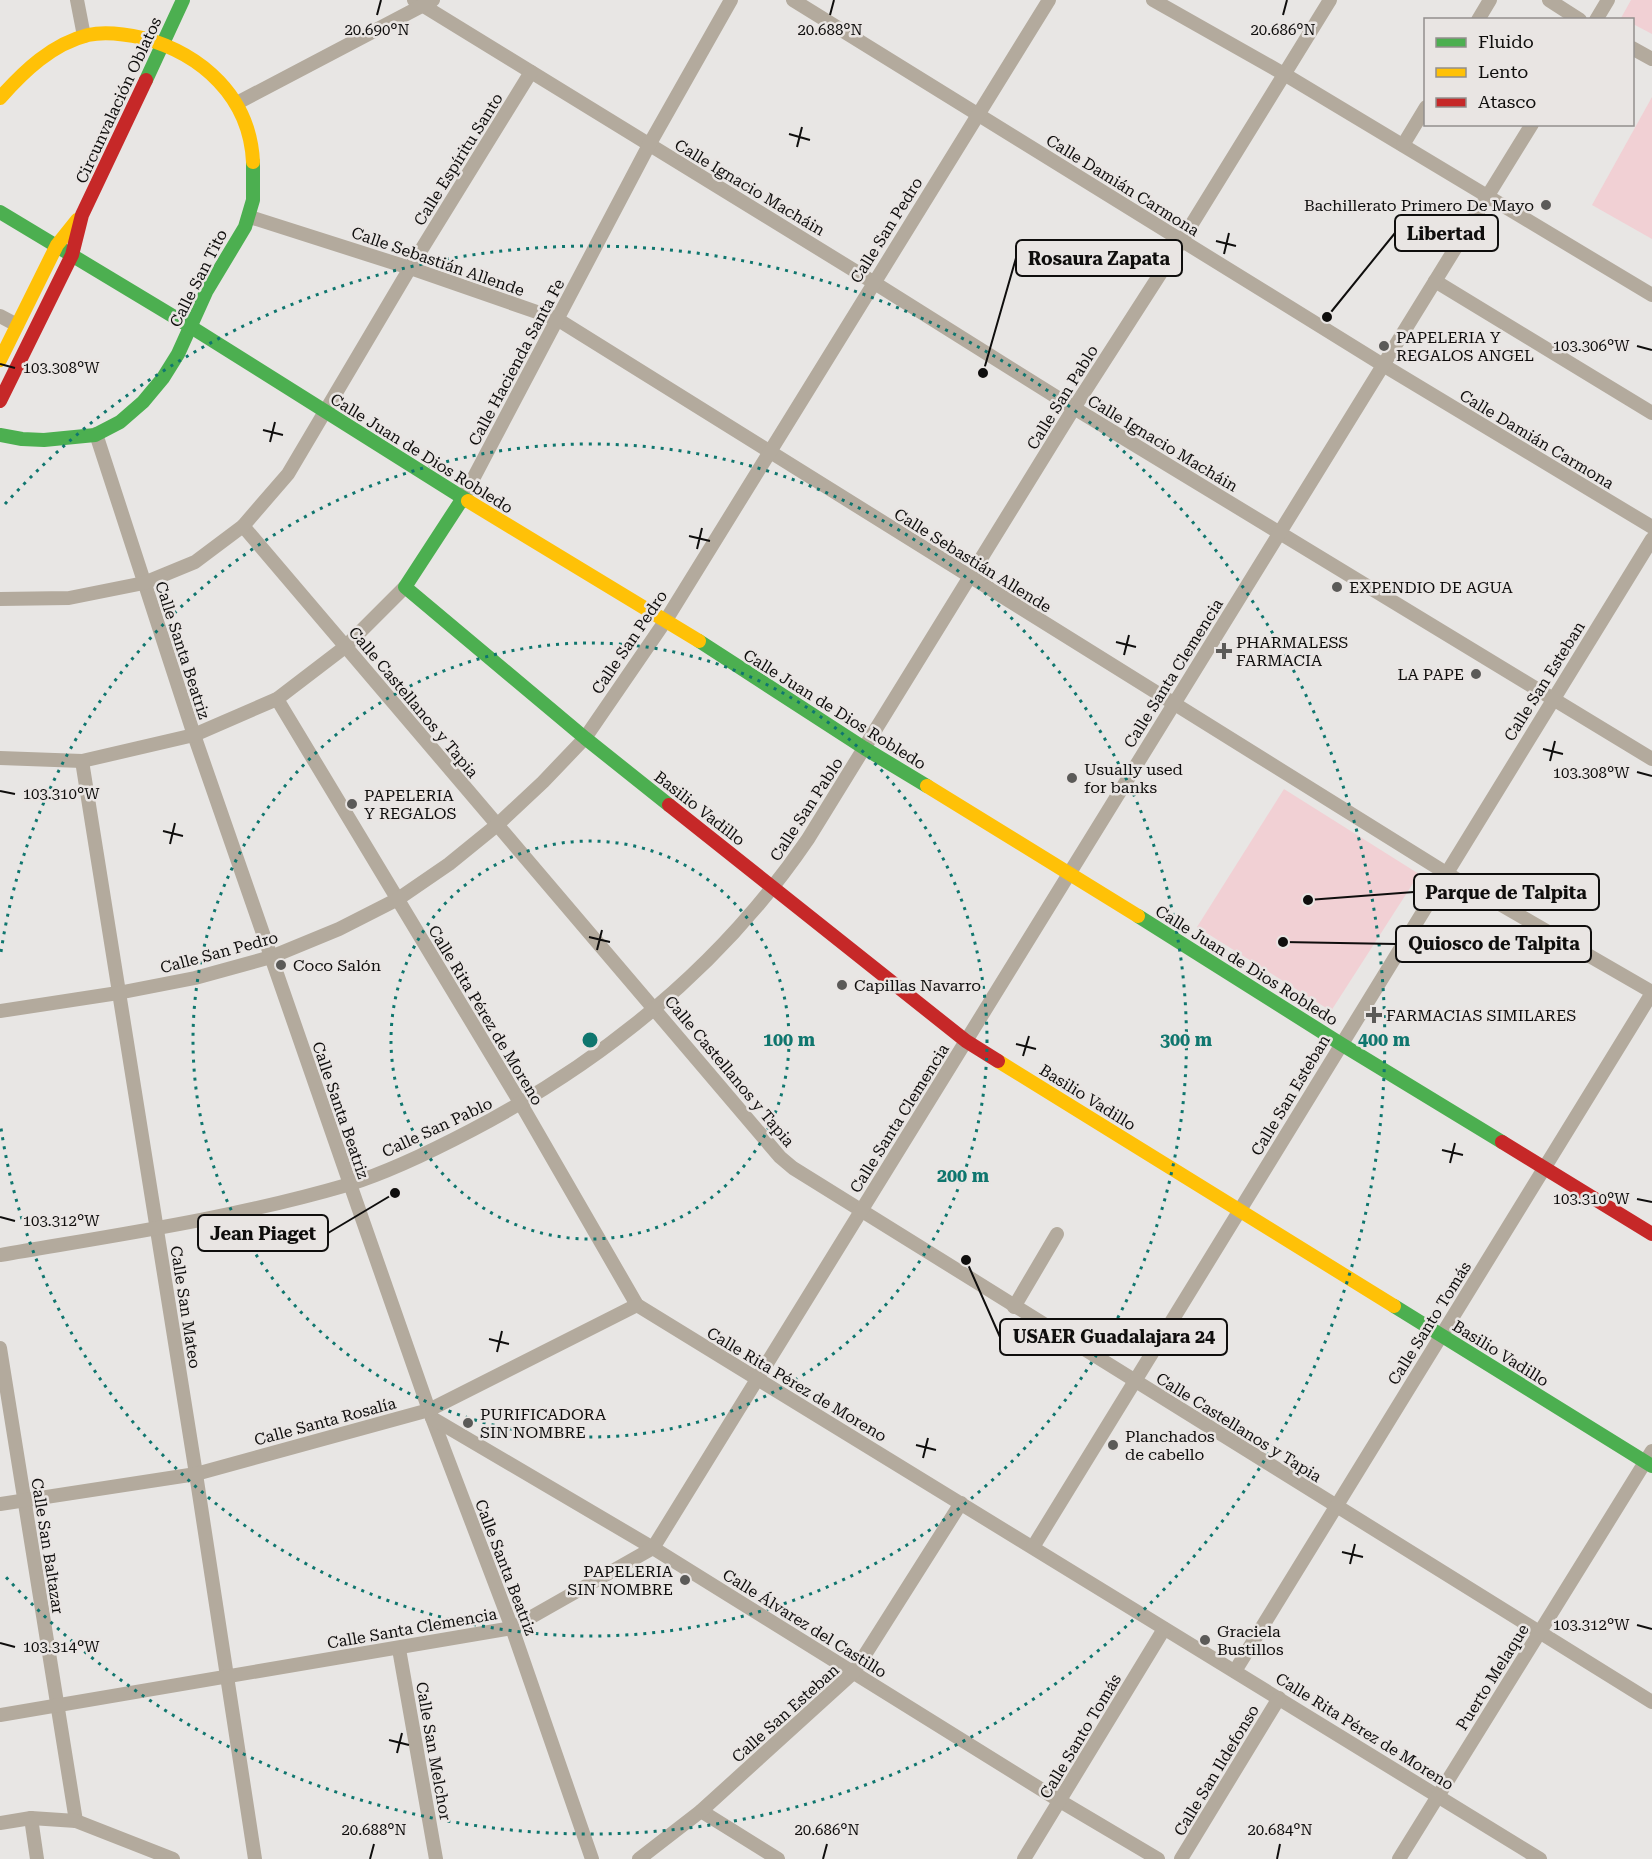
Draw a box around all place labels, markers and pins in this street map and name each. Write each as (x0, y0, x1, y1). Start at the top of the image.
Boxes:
place label: Bachillerato Primero De Mayo (1304, 196, 1534, 215)
marker: Bachillerato Primero De Mayo (1539, 198, 1553, 212)
callout: Libertad (1395, 215, 1498, 251)
callout: Rosaura Zapata (1016, 240, 1182, 276)
place label: PAPELERIA Y REGALOS ANGEL (1396, 328, 1534, 365)
marker: PAPELERIA Y REGALOS ANGEL (1377, 339, 1391, 353)
place label: EXPENDIO DE AGUA (1349, 578, 1514, 597)
marker: EXPENDIO DE AGUA (1330, 580, 1344, 594)
place label: PHARMALESS FARMACIA (1236, 633, 1348, 670)
marker: PHARMALESS FARMACIA (1217, 644, 1231, 658)
place label: LA PAPE (1398, 665, 1464, 684)
marker: LA PAPE (1469, 667, 1483, 681)
place label: Usually used for banks (1084, 760, 1183, 797)
marker: Usually used for banks (1065, 771, 1079, 785)
place label: PAPELERIA Y REGALOS (364, 786, 456, 823)
marker: PAPELERIA Y REGALOS (345, 797, 359, 811)
callout: Parque de Talpita (1414, 874, 1599, 910)
callout: Quiosco de Talpita (1396, 926, 1591, 962)
place label: Coco Salón (293, 956, 381, 975)
marker: Coco Salón (274, 958, 288, 972)
place label: Capillas Navarro (854, 976, 981, 995)
marker: Capillas Navarro (835, 978, 849, 992)
place label: FARMACIAS SIMILARES (1386, 1006, 1576, 1025)
marker: FARMACIAS SIMILARES (1367, 1008, 1381, 1022)
centre of rings (580, 1030, 600, 1050)
callout: Jean Piaget (198, 1215, 328, 1251)
callout: USAER Guadalajara 24 (1000, 1319, 1227, 1355)
place label: PURIFICADORA SIN NOMBRE (480, 1405, 607, 1442)
marker: PURIFICADORA SIN NOMBRE (461, 1416, 475, 1430)
place label: Planchados de cabello (1125, 1427, 1215, 1464)
marker: Planchados de cabello (1106, 1438, 1120, 1452)
place label: PAPELERIA SIN NOMBRE (567, 1562, 674, 1599)
marker: PAPELERIA SIN NOMBRE (678, 1573, 692, 1587)
place label: Graciela Bustillos (1217, 1622, 1284, 1659)
marker: Graciela Bustillos (1198, 1633, 1212, 1647)

